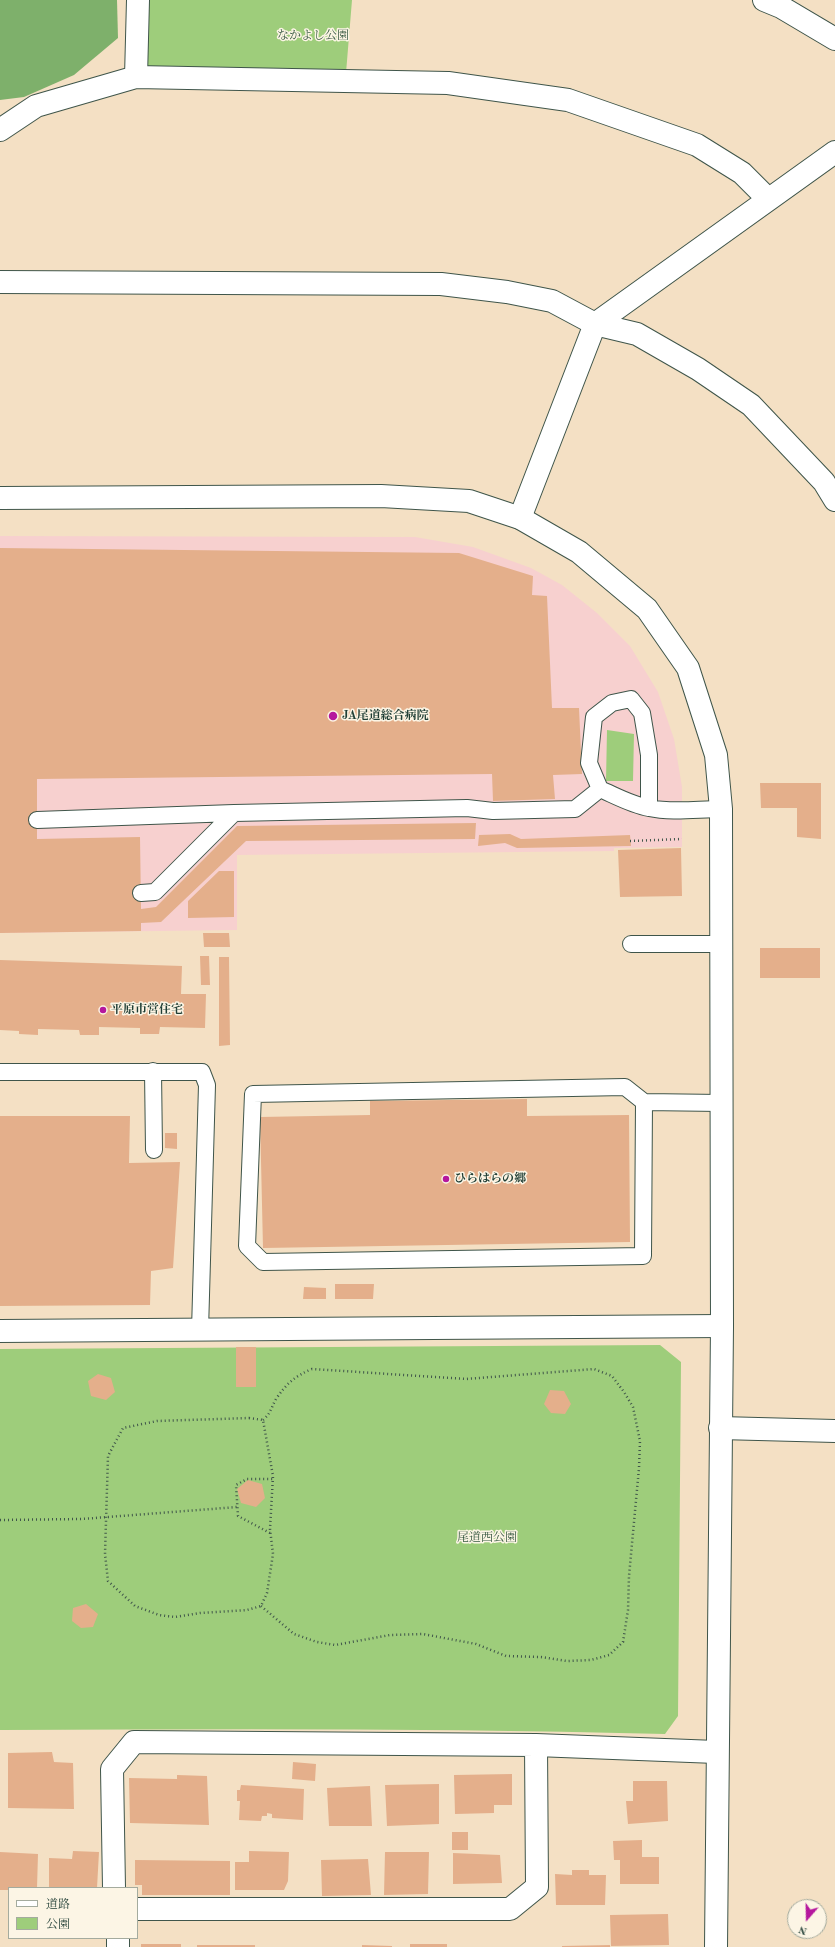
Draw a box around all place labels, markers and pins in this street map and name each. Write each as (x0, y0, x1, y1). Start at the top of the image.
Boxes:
place label: JA尾道総合病院 (342, 709, 429, 723)
marker: JA尾道総合病院 (327, 710, 339, 722)
place label: 平原市営住宅 (111, 1003, 183, 1017)
marker: 平原市営住宅 (98, 1005, 108, 1015)
place label: ひらはらの郷 (454, 1172, 526, 1186)
marker: ひらはらの郷 (441, 1174, 451, 1184)

